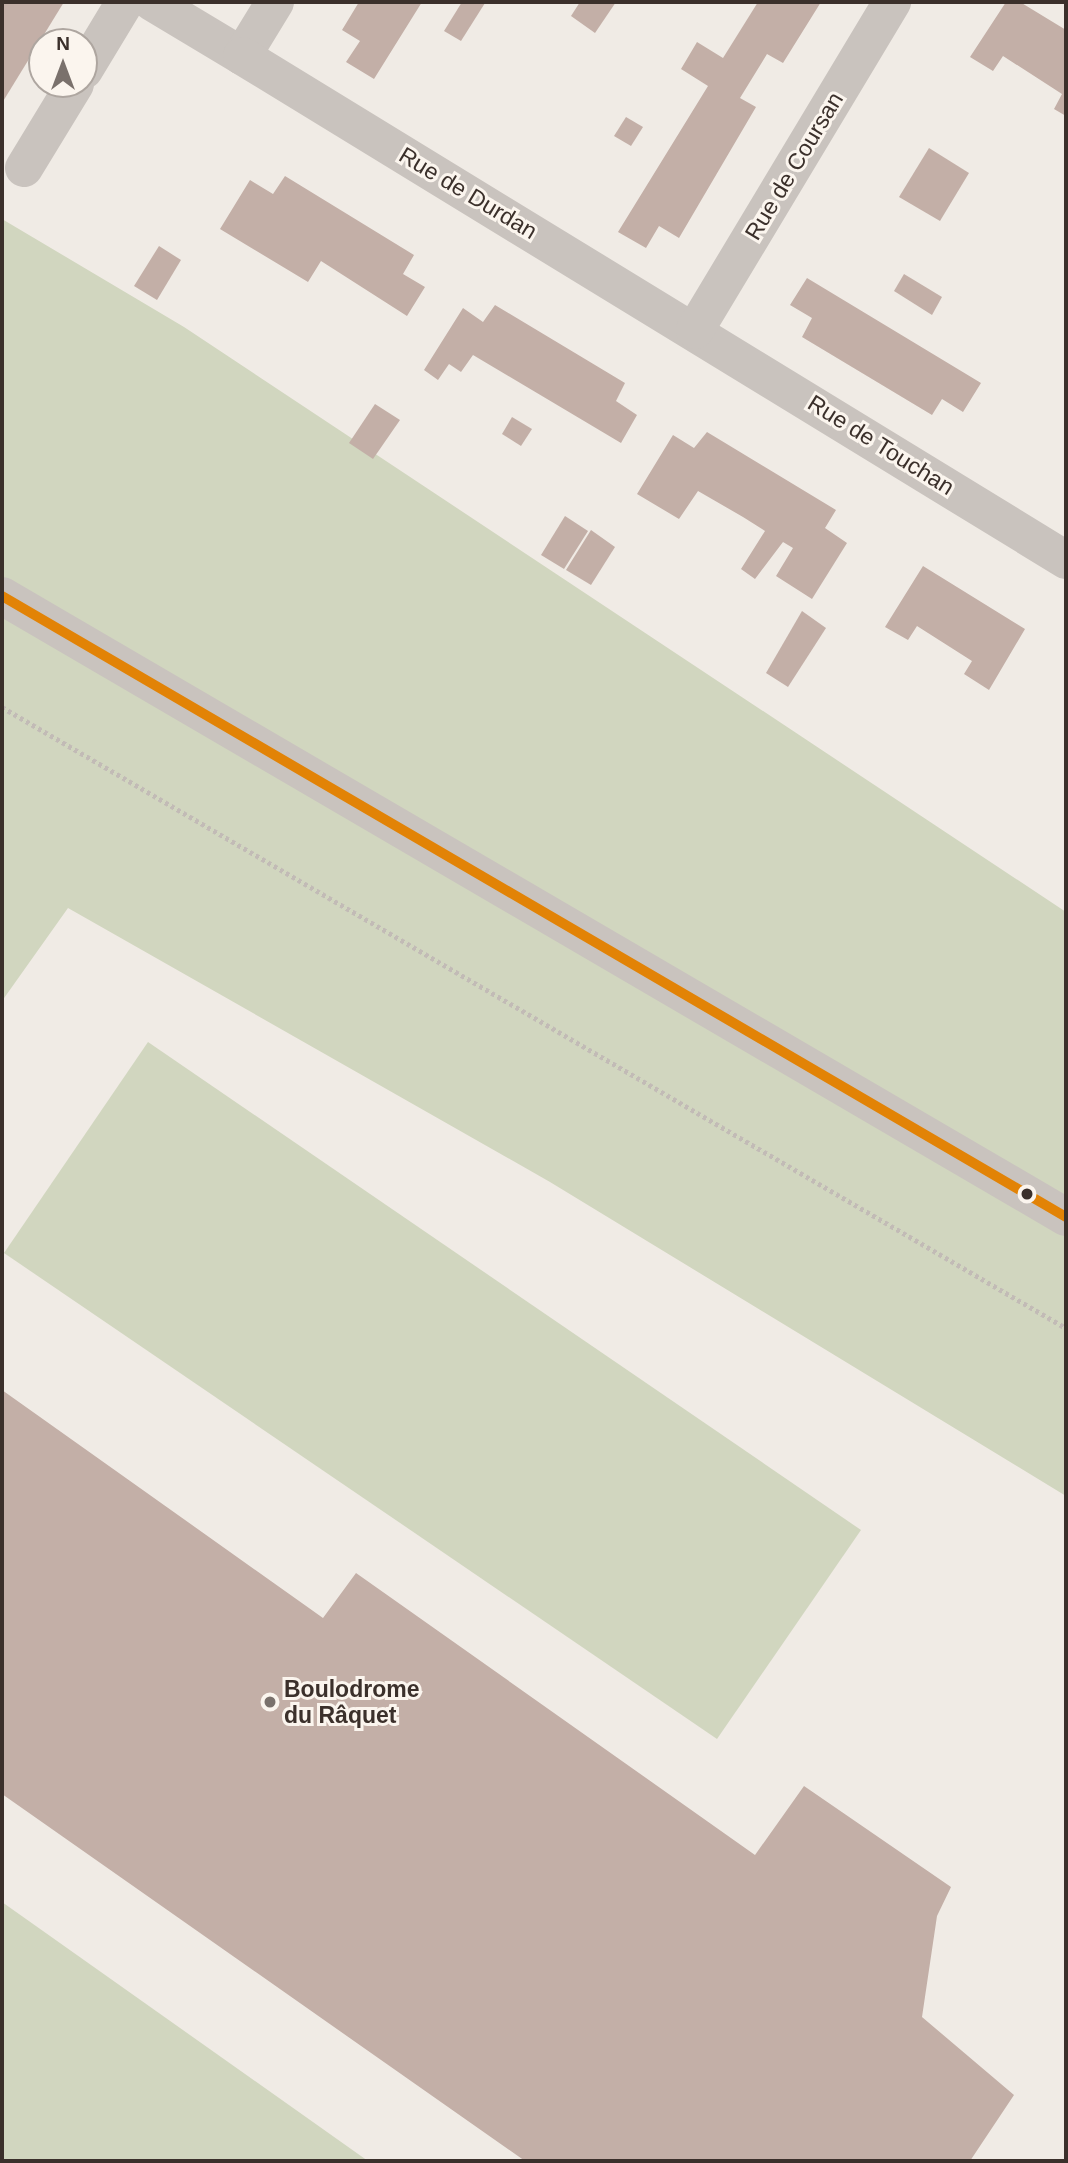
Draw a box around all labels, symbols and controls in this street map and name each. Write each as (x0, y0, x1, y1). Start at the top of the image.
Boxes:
north arrow (28, 28, 98, 98)
text: N (56, 33, 70, 54)
street label: Rue de Coursan (739, 87, 849, 245)
street label: Rue de Durdan (394, 141, 542, 245)
street label: Rue de Touchan (803, 389, 959, 501)
unlabelled marker (1020, 1187, 1034, 1201)
place label: Boulodrome du Râquet (284, 1675, 419, 1729)
marker: Boulodrome du Râquet (262, 1694, 278, 1710)

